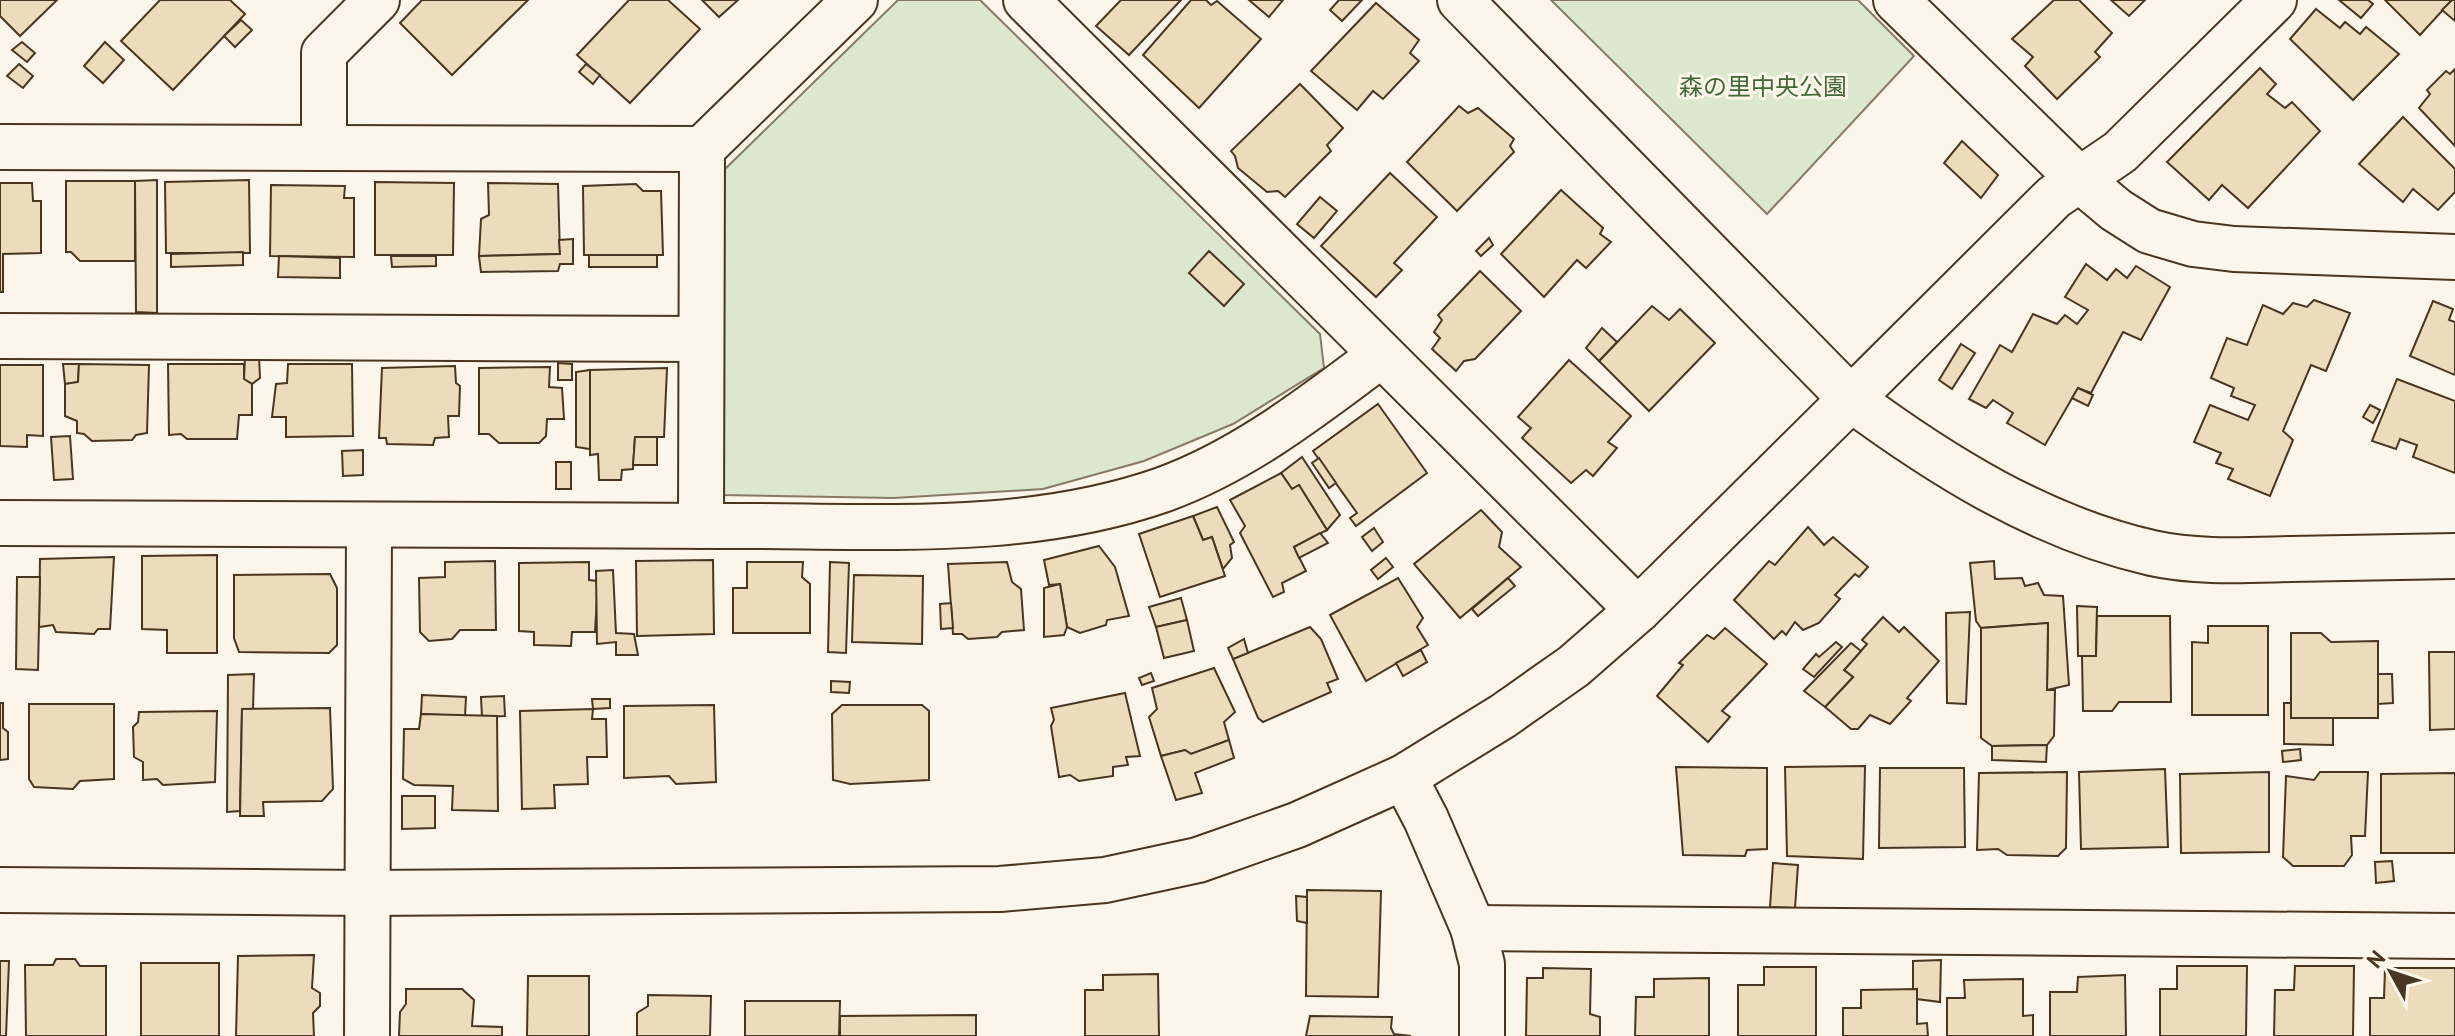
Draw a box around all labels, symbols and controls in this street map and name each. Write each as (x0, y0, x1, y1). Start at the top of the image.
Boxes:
park label: 森の里中央公園 (1679, 71, 1847, 102)
north arrow (2351, 932, 2431, 1012)
text: N (2360, 945, 2391, 974)

